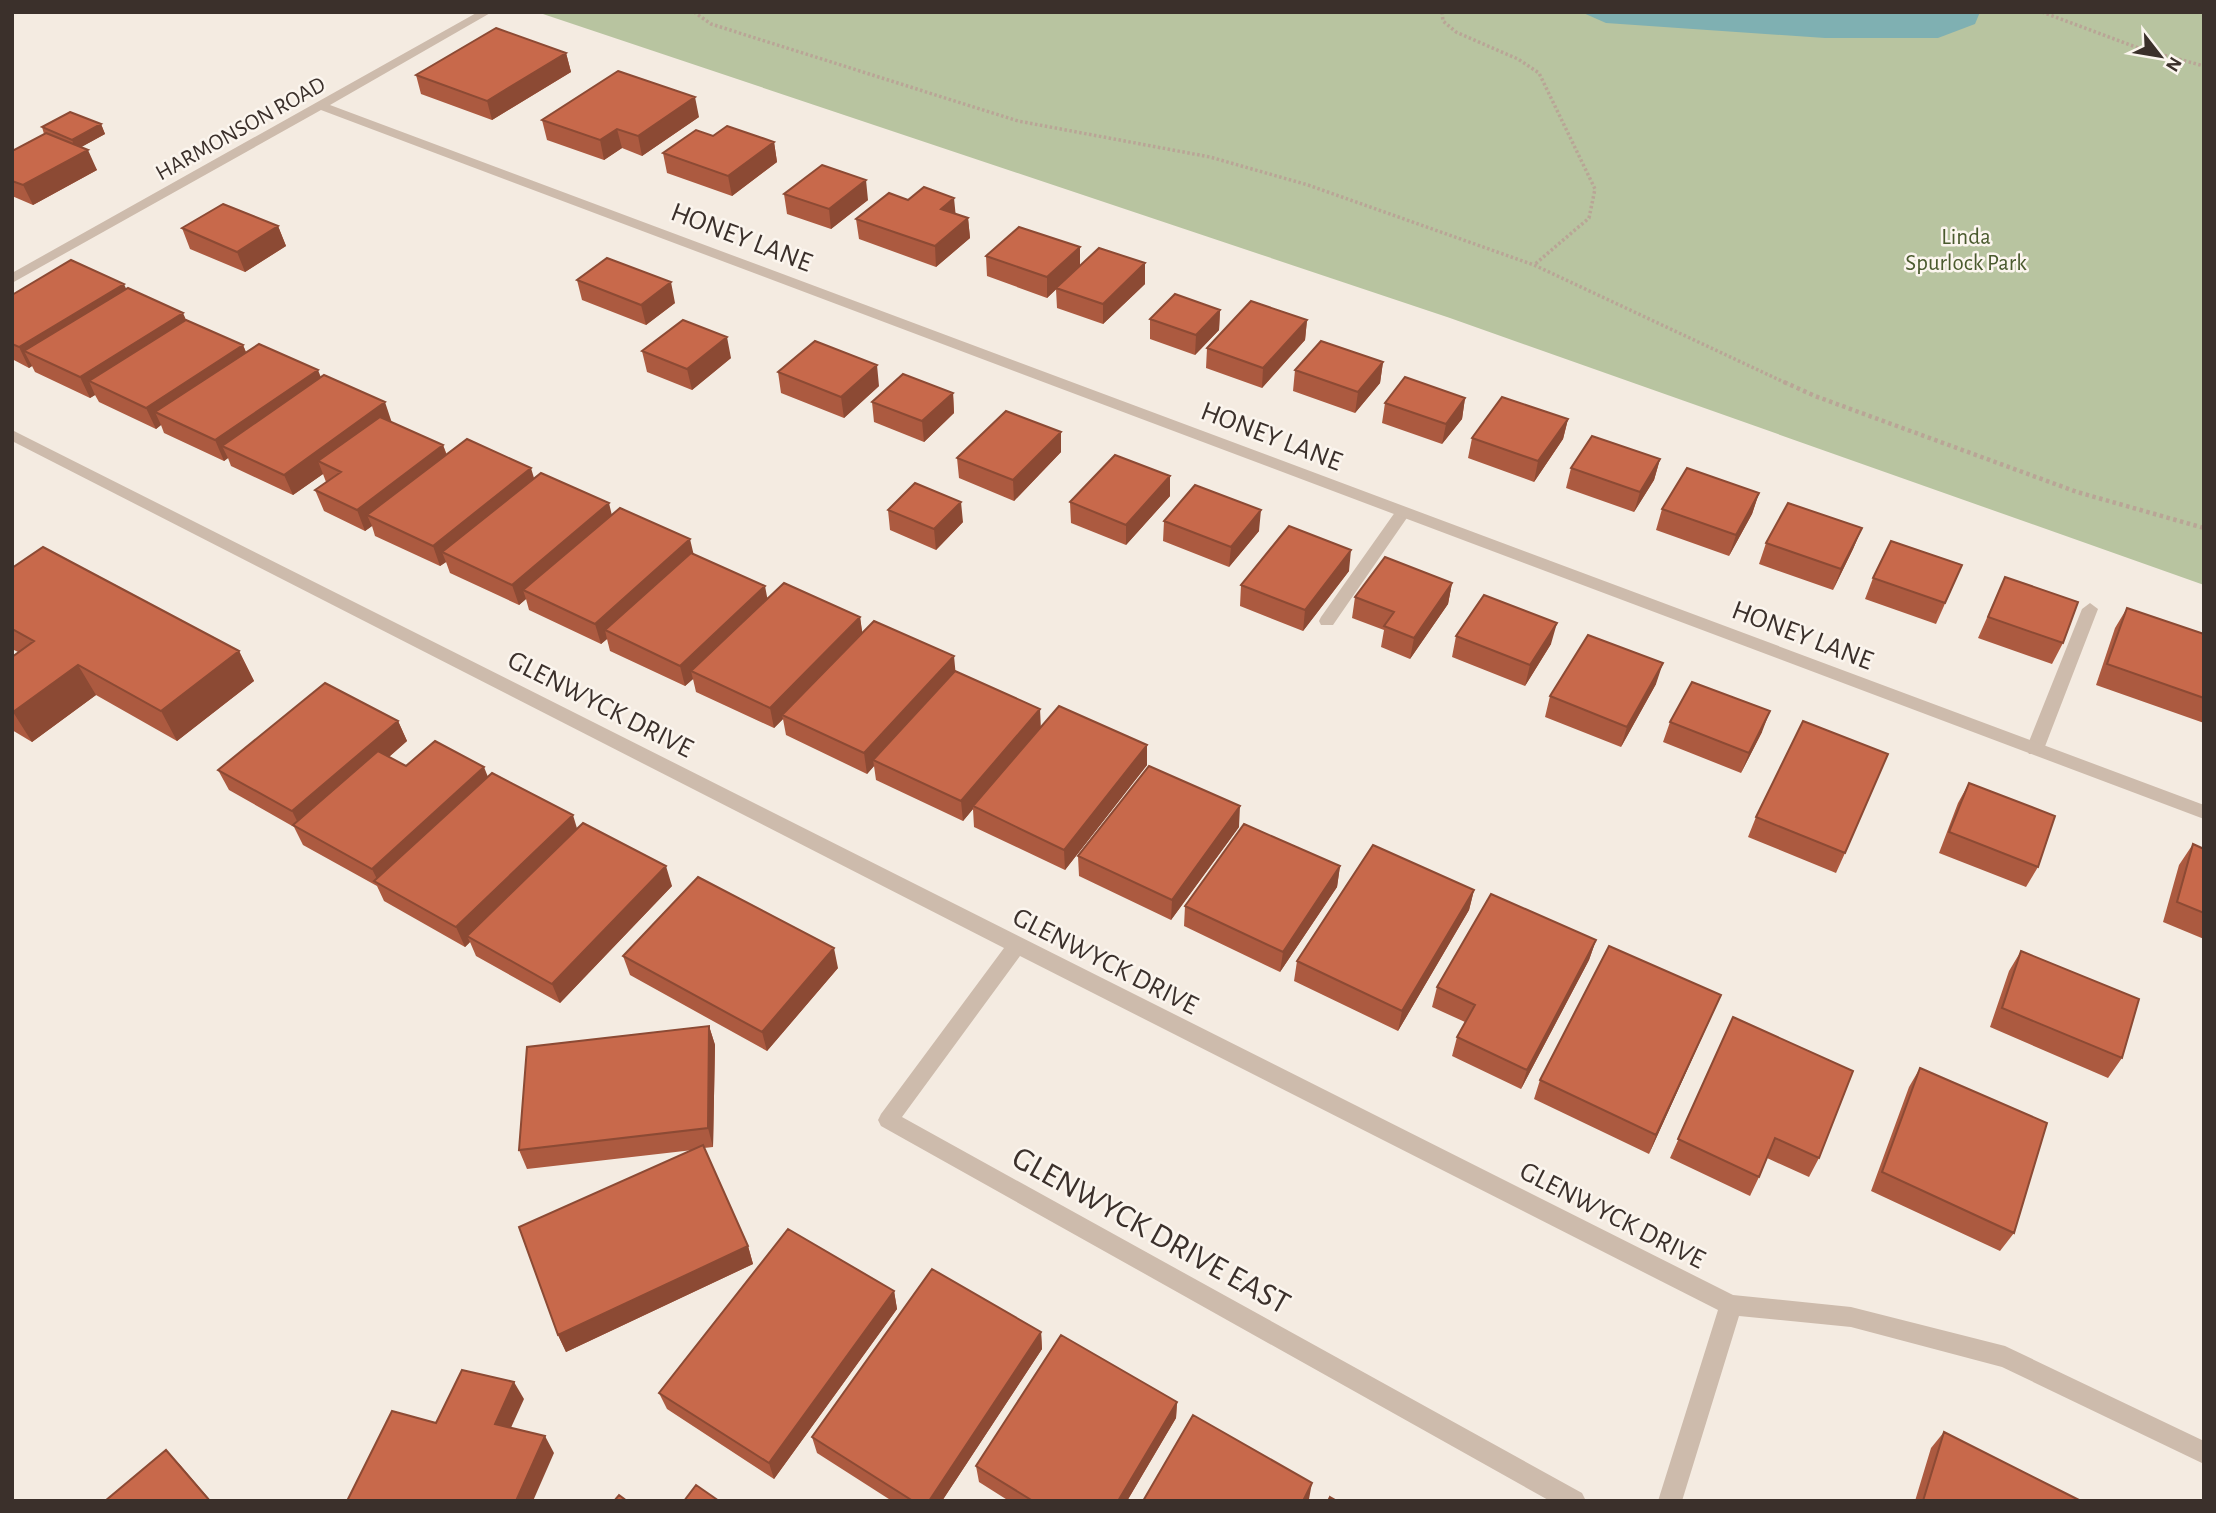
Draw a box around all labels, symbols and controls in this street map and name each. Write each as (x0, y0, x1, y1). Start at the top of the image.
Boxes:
north arrow (2125, 21, 2195, 91)
text: N (2162, 53, 2185, 75)
street label: HARMONSON ROAD (152, 73, 329, 185)
street label: HONEY LANE (667, 198, 816, 278)
park label: Linda Spurlock Park (1905, 226, 2027, 275)
street label: HONEY LANE (1197, 397, 1346, 477)
street label: HONEY LANE (1728, 596, 1877, 676)
street label: GLENWYCK DRIVE (503, 646, 697, 764)
street label: GLENWYCK DRIVE (1008, 903, 1202, 1021)
street label: GLENWYCK DRIVE EAST (1006, 1141, 1295, 1321)
street label: GLENWYCK DRIVE (1515, 1157, 1709, 1275)

